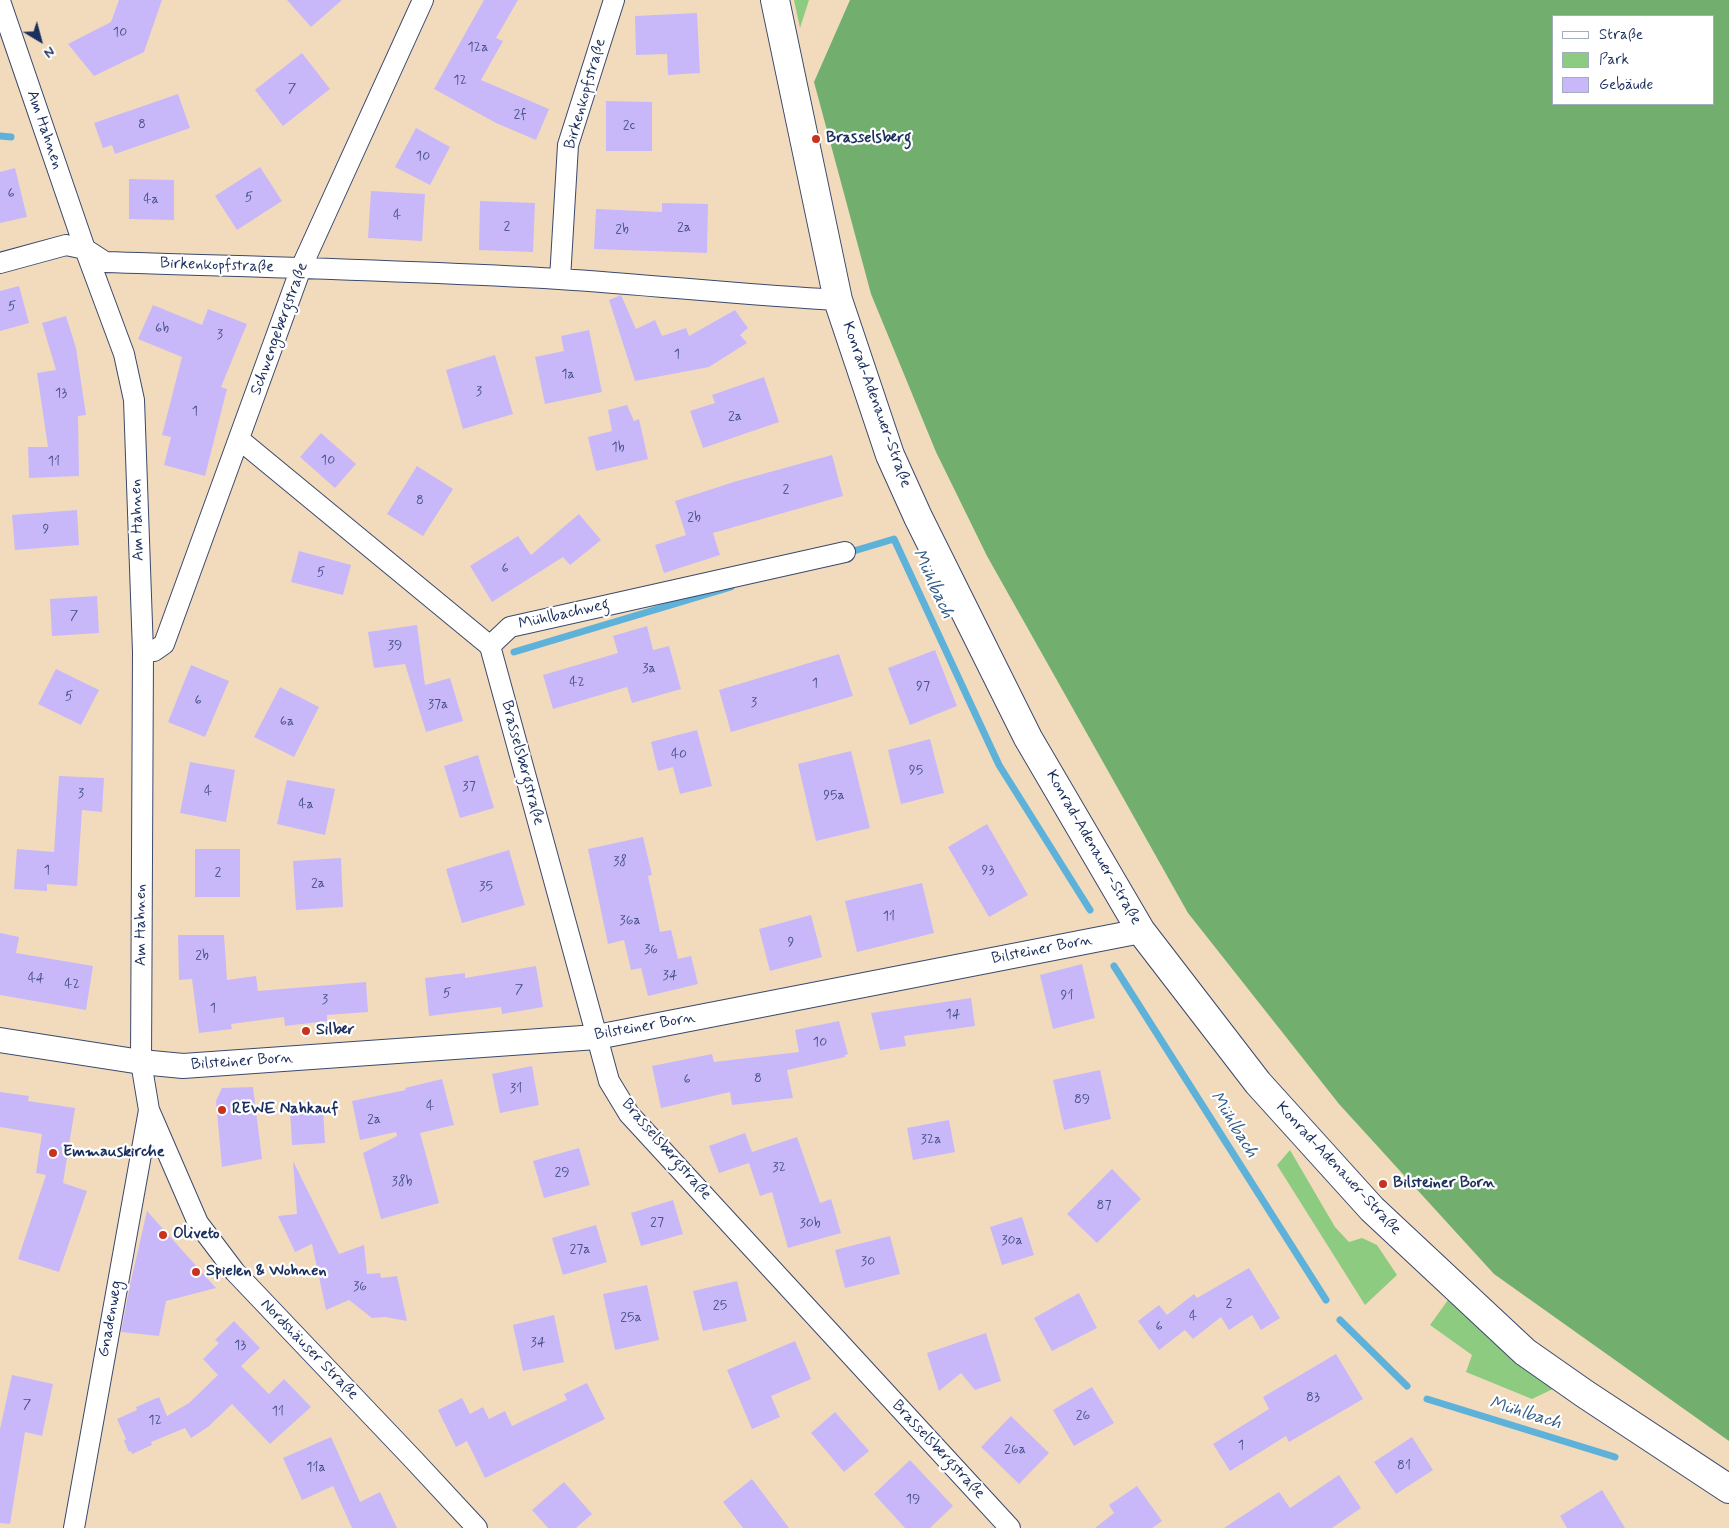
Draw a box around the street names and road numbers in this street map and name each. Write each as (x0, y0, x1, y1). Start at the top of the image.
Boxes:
street label: Birkenkopfstraße (561, 36, 611, 152)
street label: Am Hahnen (22, 88, 66, 172)
street label: Birkenkopfstraße (160, 254, 274, 278)
street label: Schwengebergstraße (247, 260, 313, 398)
street label: Konrad-Adenauer-Straße (837, 319, 915, 491)
street label: Am Hahnen (127, 479, 149, 561)
street label: Mühlbachweg (517, 595, 611, 635)
street label: Brasselsbergstraße (496, 699, 548, 827)
street label: Konrad-Adenauer-Straße (1041, 767, 1145, 929)
street label: Am Hahnen (132, 884, 152, 966)
street label: Bilsteiner Born (990, 931, 1094, 969)
street label: Bilsteiner Born (593, 1009, 697, 1045)
street label: Bilsteiner Born (190, 1049, 294, 1075)
street label: Brasselsbergstraße (617, 1095, 715, 1205)
street label: Konrad-Adenauer-Straße (1271, 1098, 1405, 1240)
street label: Gnadenweg (95, 1279, 127, 1359)
street label: Nordshäuser Straße (256, 1295, 362, 1405)
street label: Brasselsbergstraße (887, 1397, 989, 1503)

